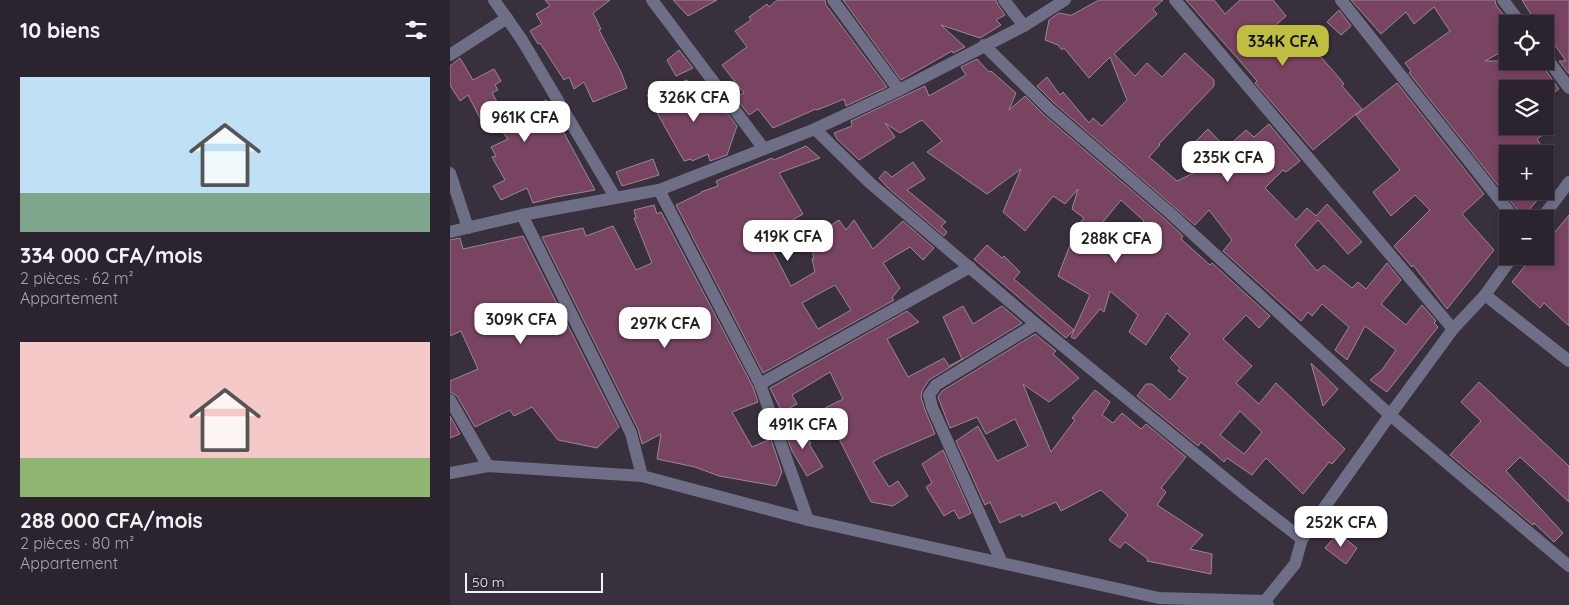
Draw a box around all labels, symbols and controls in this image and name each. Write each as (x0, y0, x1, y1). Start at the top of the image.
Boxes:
map controls (1499, 15, 1554, 265)
button: locate (1499, 15, 1554, 70)
icon: filters (402, 16, 430, 44)
text: 10 biens (20, 17, 100, 43)
pin: 334K CFA (1231, 24, 1335, 67)
text: 334K CFA (1248, 31, 1318, 51)
pin: 326K CFA (642, 80, 746, 123)
button: layers (1499, 80, 1554, 135)
text: 326K CFA (659, 87, 729, 107)
pin: 961K CFA (473, 100, 577, 143)
text: 961K CFA (491, 107, 559, 127)
icon: home (180, 110, 270, 200)
pin: 235K CFA (1176, 140, 1280, 183)
button: + (1499, 145, 1554, 200)
text: 235K CFA (1193, 147, 1263, 167)
button: − (1499, 210, 1554, 265)
pin: 419K CFA (736, 220, 840, 262)
pin: 288K CFA (1064, 222, 1168, 264)
text: 419K CFA (754, 226, 822, 246)
text: 288K CFA (1081, 228, 1151, 248)
text: 334 000 CFA/mois (20, 242, 203, 268)
text: 2 pièces · 62 m² (20, 268, 134, 288)
text: Appartement (20, 288, 118, 308)
pin: 309K CFA (469, 302, 573, 345)
pin: 297K CFA (613, 306, 717, 349)
text: 309K CFA (485, 309, 557, 329)
text: 297K CFA (630, 313, 700, 333)
icon: home (180, 375, 270, 465)
pin: 491K CFA (751, 408, 855, 450)
text: 491K CFA (769, 414, 837, 434)
pin: 252K CFA (1289, 506, 1393, 548)
text: 288 000 CFA/mois (20, 507, 203, 533)
text: 252K CFA (1305, 512, 1377, 532)
text: 2 pièces · 80 m² (20, 533, 134, 553)
text: Appartement (20, 553, 118, 573)
scale bar (465, 570, 602, 593)
text: 50 m (472, 573, 505, 591)

